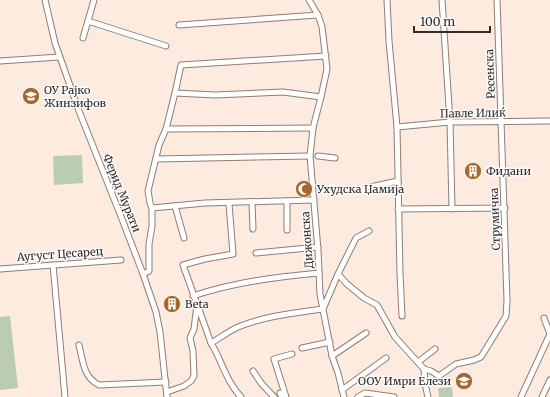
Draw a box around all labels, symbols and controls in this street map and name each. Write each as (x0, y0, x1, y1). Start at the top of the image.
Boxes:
scale bar (414, 8, 490, 34)
text: 100 m (420, 14, 455, 29)
street label: Ресенска (482, 49, 498, 99)
place label: ОУ Рајко Жинзифов (44, 83, 107, 110)
school or university icon: ОУ Рајко Жинзифов (21, 86, 41, 106)
street label: Павле Илиќ (440, 105, 506, 121)
street label: Ферид Мурати (100, 152, 144, 235)
building icon: Фидани (463, 161, 483, 181)
place label: Фидани (486, 164, 531, 178)
mosque icon: Ухудска Џамија (294, 179, 314, 199)
place label: Ухудска Џамија (316, 182, 404, 196)
street label: Струмичка (487, 187, 503, 251)
street label: Дижонска (298, 211, 316, 269)
street label: Аугуст Цесарец (15, 244, 104, 264)
building icon: Beta (162, 294, 182, 314)
place label: Beta (185, 297, 209, 311)
school or university icon: ООУ Имри Елези (454, 371, 474, 391)
place label: ООУ Имри Елези (358, 374, 451, 388)

